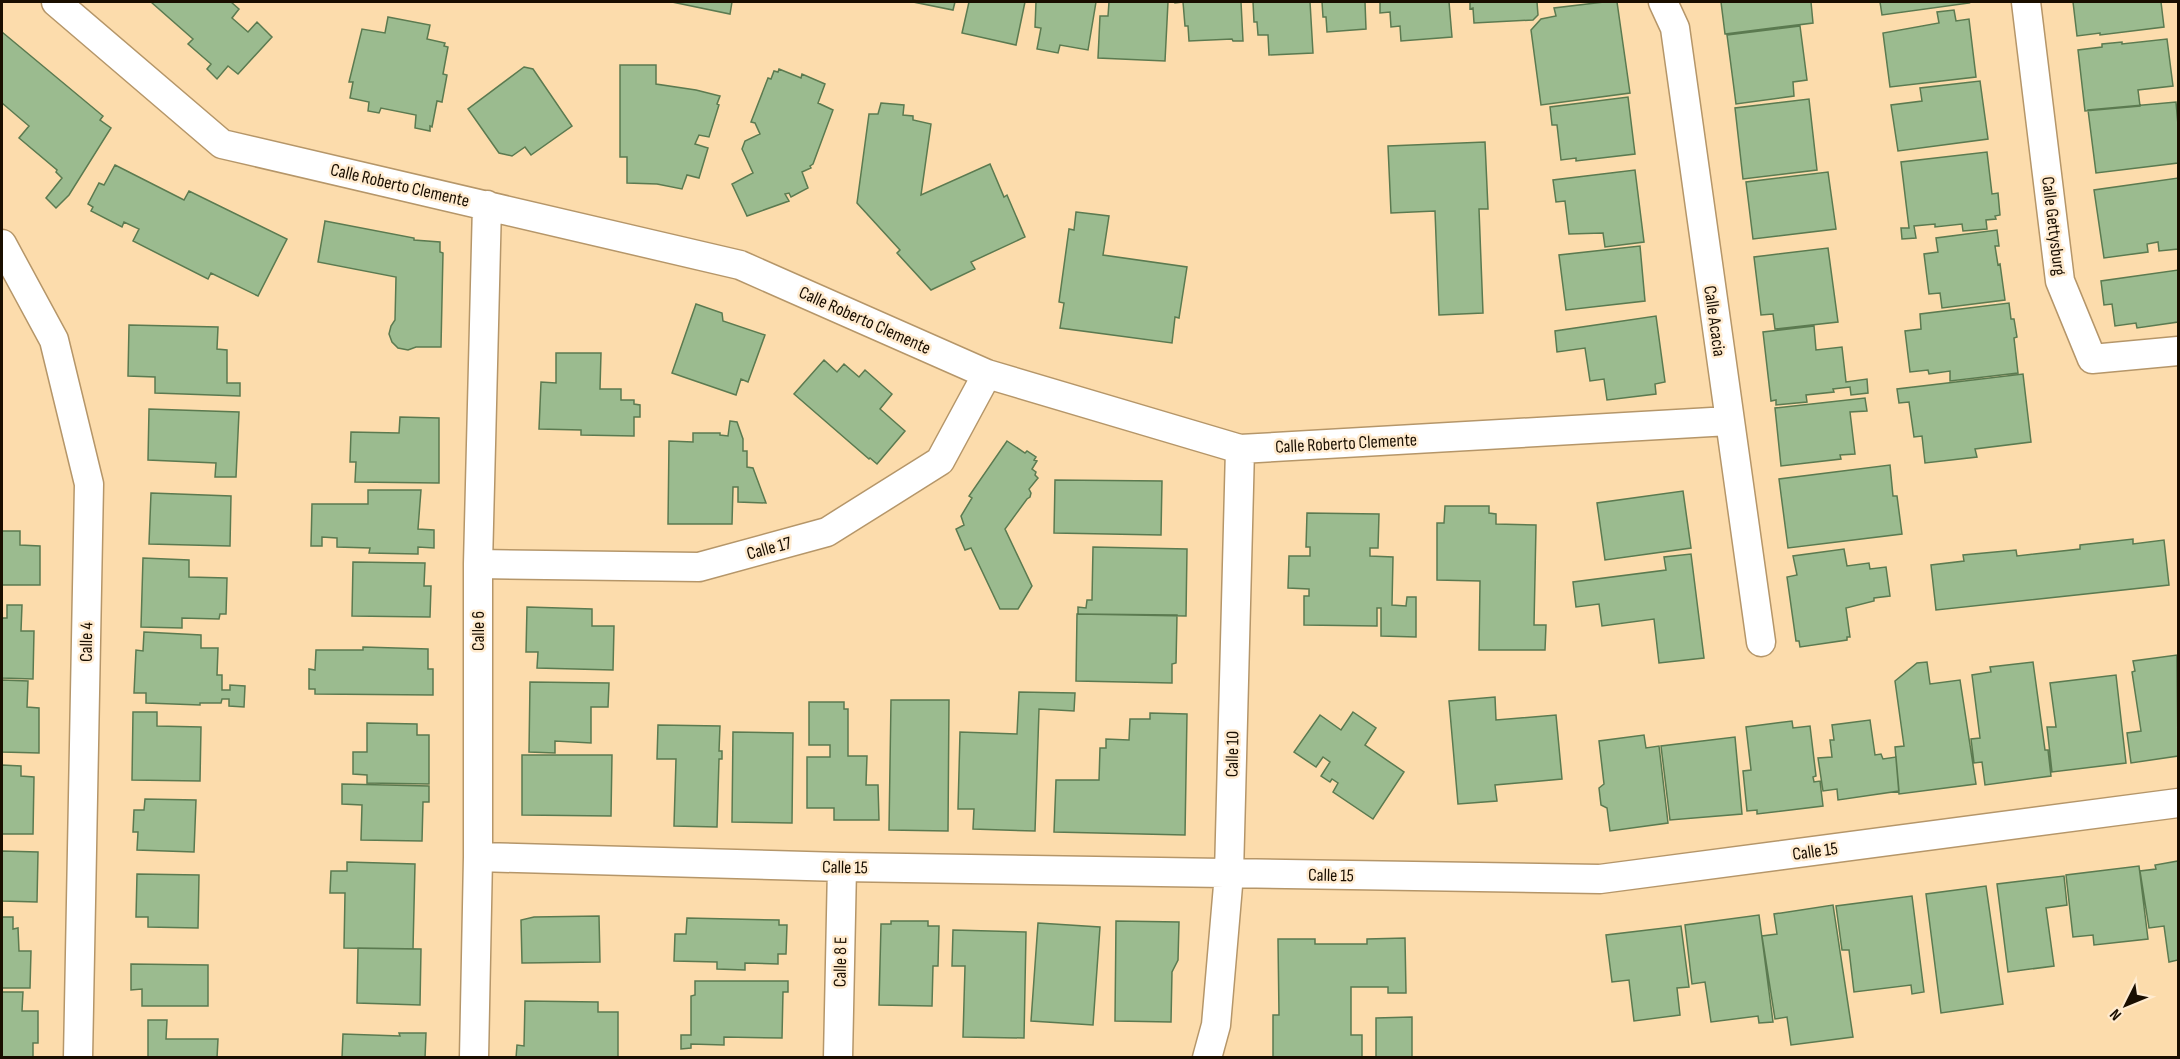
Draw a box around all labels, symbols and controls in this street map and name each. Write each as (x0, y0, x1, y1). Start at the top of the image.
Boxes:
street label: Calle Roberto Clemente (328, 159, 471, 212)
street label: Calle Gettysburg (2037, 175, 2070, 277)
street label: Calle Roberto Clemente (796, 282, 934, 359)
street label: Calle Acacia (1699, 284, 1730, 358)
street label: Calle Roberto Clemente (1275, 429, 1417, 458)
street label: Calle 17 (744, 532, 795, 565)
street label: Calle 6 (468, 611, 489, 651)
street label: Calle 4 (76, 622, 97, 662)
street label: Calle 10 (1222, 731, 1243, 777)
street label: Calle 15 (1791, 838, 1839, 865)
street label: Calle 15 (822, 857, 868, 878)
street label: Calle 15 (1308, 865, 1354, 886)
street label: Calle 8 E (830, 937, 851, 987)
north arrow (2096, 975, 2156, 1035)
text: N (2106, 1005, 2126, 1024)

